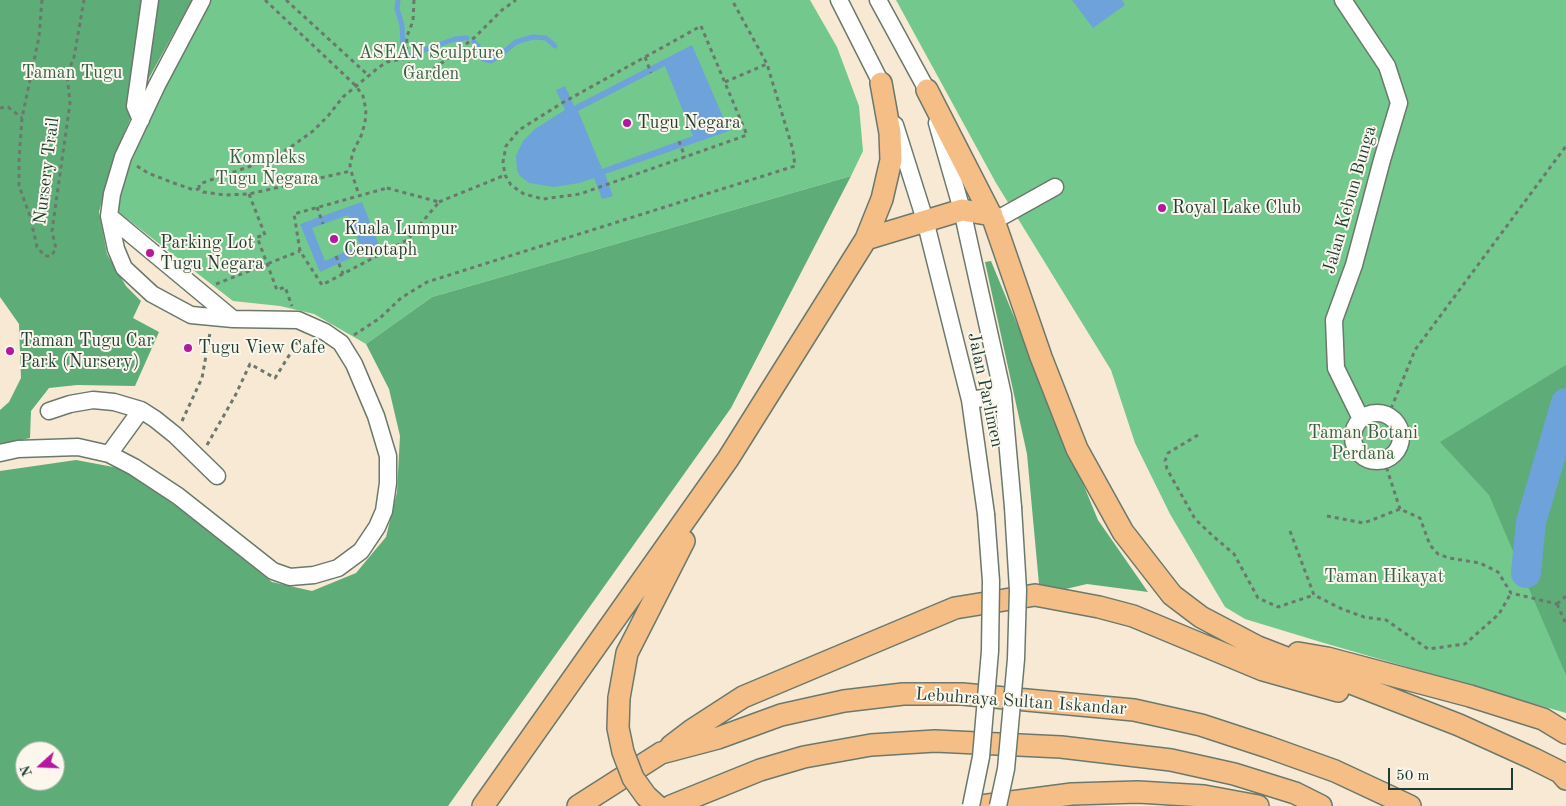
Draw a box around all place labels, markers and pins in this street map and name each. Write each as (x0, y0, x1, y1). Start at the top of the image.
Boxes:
place label: Tugu Negara (637, 112, 741, 134)
marker: Tugu Negara (621, 117, 633, 129)
place label: Royal Lake Club (1172, 197, 1301, 219)
marker: Royal Lake Club (1156, 202, 1168, 214)
place label: Kuala Lumpur Cenotaph (344, 218, 457, 260)
place label: Parking Lot Tugu Negara (160, 232, 264, 274)
marker: Kuala Lumpur Cenotaph (328, 233, 340, 245)
marker: Parking Lot Tugu Negara (144, 247, 156, 259)
place label: Taman Tugu Car Park (Nursery) (20, 330, 154, 372)
place label: Tugu View Cafe (198, 337, 325, 359)
marker: Tugu View Cafe (182, 342, 194, 354)
marker: Taman Tugu Car Park (Nursery) (4, 345, 16, 357)

